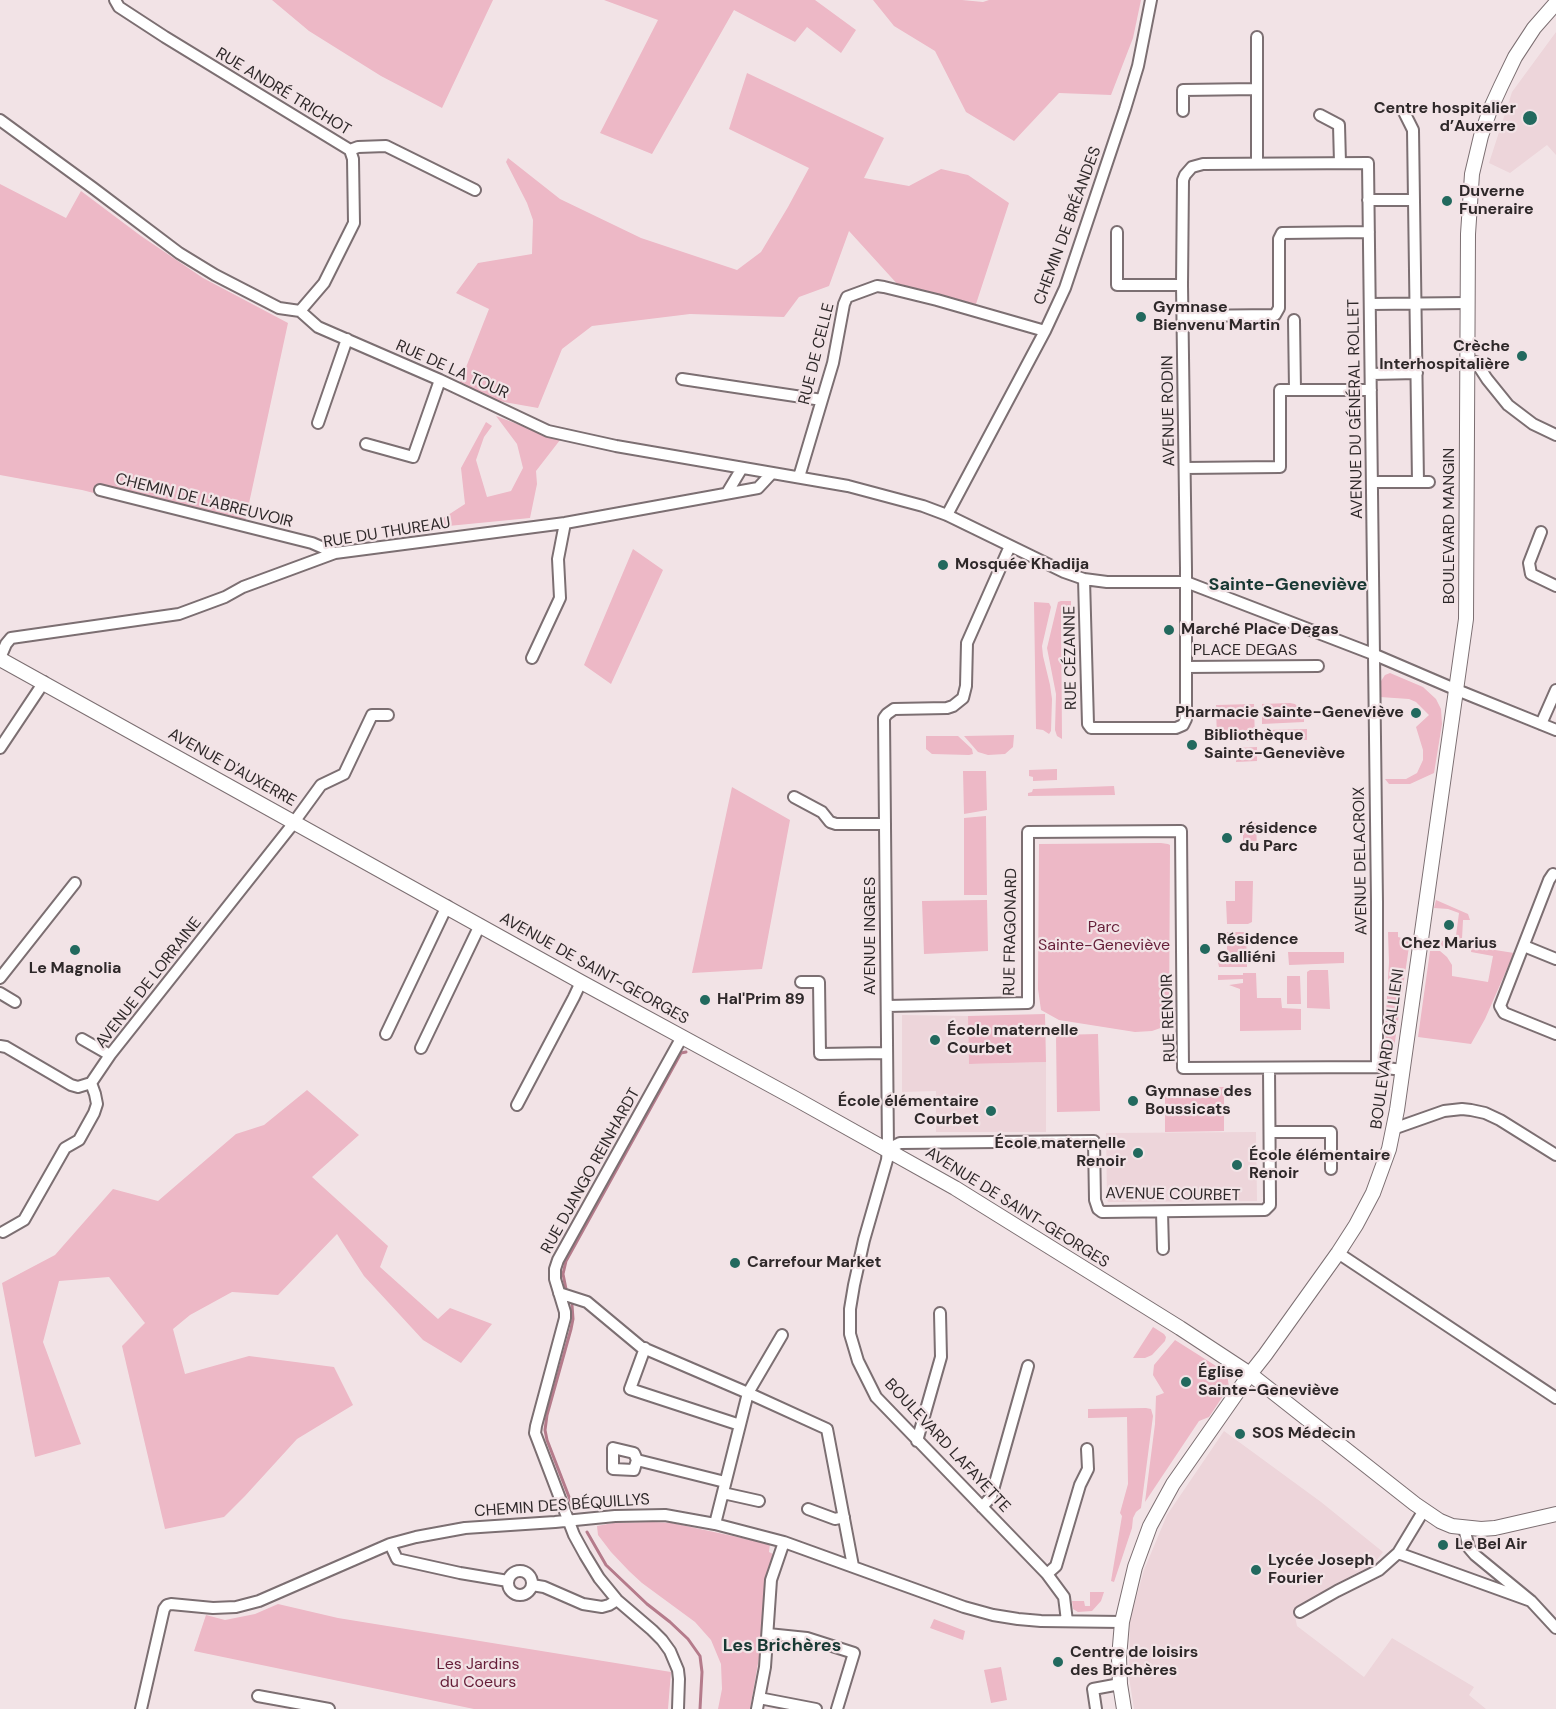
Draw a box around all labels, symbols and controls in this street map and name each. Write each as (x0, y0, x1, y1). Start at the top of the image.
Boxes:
street label: RUE ANDRÉ TRICHOT (212, 44, 354, 140)
place label: Centre hospitalier d’Auxerre (1374, 99, 1516, 137)
marker: Centre hospitalier d’Auxerre (1521, 109, 1539, 127)
street label: CHEMIN DE BRÉANDES (1030, 144, 1106, 308)
place label: Duverne Funeraire (1459, 182, 1534, 220)
marker: Duverne Funeraire (1440, 194, 1454, 208)
place label: Gymnase Bienvenu Martin (1153, 298, 1280, 336)
street label: AVENUE DU GÉNÉRAL ROLLET (1344, 299, 1368, 519)
street label: RUE DE CELLE (795, 301, 839, 407)
marker: Gymnase Bienvenu Martin (1134, 310, 1148, 324)
street label: RUE DE LA TOUR (393, 336, 511, 404)
place label: Crèche Interhospitalière (1379, 337, 1510, 375)
marker: Crèche Interhospitalière (1515, 349, 1529, 363)
street label: AVENUE RODIN (1158, 355, 1180, 467)
street label: BOULEVARD MANGIN (1440, 448, 1460, 604)
street label: CHEMIN DE L'ABREUVOIR (113, 470, 295, 532)
street label: RUE DU THUREAU (322, 513, 452, 553)
place label: Mosquée Khadija (955, 555, 1089, 575)
marker: Mosquée Khadija (936, 558, 950, 572)
district label: Sainte-Geneviève (1209, 574, 1367, 596)
street label: RUE CÉZANNE (1060, 606, 1082, 710)
place label: Marché Place Degas (1181, 620, 1339, 640)
marker: Marché Place Degas (1162, 623, 1176, 637)
street label: PLACE DEGAS (1193, 641, 1297, 661)
place label: Pharmacie Sainte-Geneviève (1175, 703, 1404, 723)
marker: Pharmacie Sainte-Geneviève (1409, 706, 1423, 720)
street label: AVENUE D'AUXERRE (165, 725, 299, 811)
place label: Bibliothèque Sainte-Geneviève (1204, 726, 1345, 764)
marker: Bibliothèque Sainte-Geneviève (1185, 738, 1199, 752)
street label: AVENUE DELACROIX (1350, 786, 1372, 936)
place label: résidence du Parc (1239, 819, 1317, 857)
marker: résidence du Parc (1220, 831, 1234, 845)
street label: RUE FRAGONARD (1000, 868, 1022, 996)
street label: AVENUE INGRES (861, 877, 881, 995)
street label: AVENUE DE SAINT-GEORGES (496, 909, 692, 1029)
street label: AVENUE DE LORRAINE (92, 914, 206, 1052)
park label: Parc Sainte-Geneviève (1038, 918, 1170, 956)
marker: Chez Marius (1442, 918, 1456, 932)
place label: Résidence Galliéni (1217, 930, 1298, 968)
place label: Chez Marius (1401, 934, 1497, 954)
marker: Résidence Galliéni (1198, 942, 1212, 956)
marker: Le Magnolia (68, 943, 82, 957)
place label: Le Magnolia (29, 959, 121, 979)
street label: BOULEVARD GALLIENI (1367, 968, 1409, 1130)
street label: RUE RENOIR (1158, 973, 1180, 1063)
place label: Hal'Prim 89 (717, 990, 805, 1010)
marker: Hal'Prim 89 (698, 993, 712, 1007)
place label: École maternelle Courbet (947, 1021, 1078, 1059)
marker: École maternelle Courbet (928, 1033, 942, 1047)
place label: Gymnase des Boussicats (1145, 1082, 1252, 1120)
street label: RUE DJANGO REINHARDT (538, 1085, 644, 1257)
place label: École élémentaire Courbet (838, 1092, 979, 1130)
marker: Gymnase des Boussicats (1126, 1094, 1140, 1108)
marker: École élémentaire Courbet (984, 1104, 998, 1118)
place label: École maternelle Renoir (995, 1134, 1126, 1172)
street label: AVENUE DE SAINT-GEORGES (922, 1143, 1112, 1273)
marker: École maternelle Renoir (1131, 1146, 1145, 1160)
place label: École élémentaire Renoir (1249, 1146, 1390, 1184)
marker: École élémentaire Renoir (1230, 1158, 1244, 1172)
street label: AVENUE COURBET (1105, 1184, 1241, 1206)
place label: Carrefour Market (747, 1253, 881, 1273)
marker: Carrefour Market (728, 1256, 742, 1270)
place label: Église Sainte-Geneviève (1198, 1363, 1339, 1401)
street label: BOULEVARD LAFAYETTE (880, 1375, 1014, 1517)
marker: Église Sainte-Geneviève (1179, 1375, 1193, 1389)
place label: SOS Médecin (1252, 1424, 1356, 1444)
marker: SOS Médecin (1233, 1427, 1247, 1441)
street label: CHEMIN DES BÉQUILLYS (474, 1490, 650, 1522)
place label: Le Bel Air (1455, 1535, 1527, 1555)
marker: Le Bel Air (1436, 1538, 1450, 1552)
place label: Lycée Joseph Fourier (1268, 1551, 1375, 1589)
marker: Lycée Joseph Fourier (1249, 1563, 1263, 1577)
district label: Les Brichères (723, 1635, 841, 1657)
place label: Centre de loisirs des Brichères (1070, 1643, 1198, 1681)
park label: Les Jardins du Coeurs (437, 1655, 519, 1693)
marker: Centre de loisirs des Brichères (1051, 1655, 1065, 1669)

